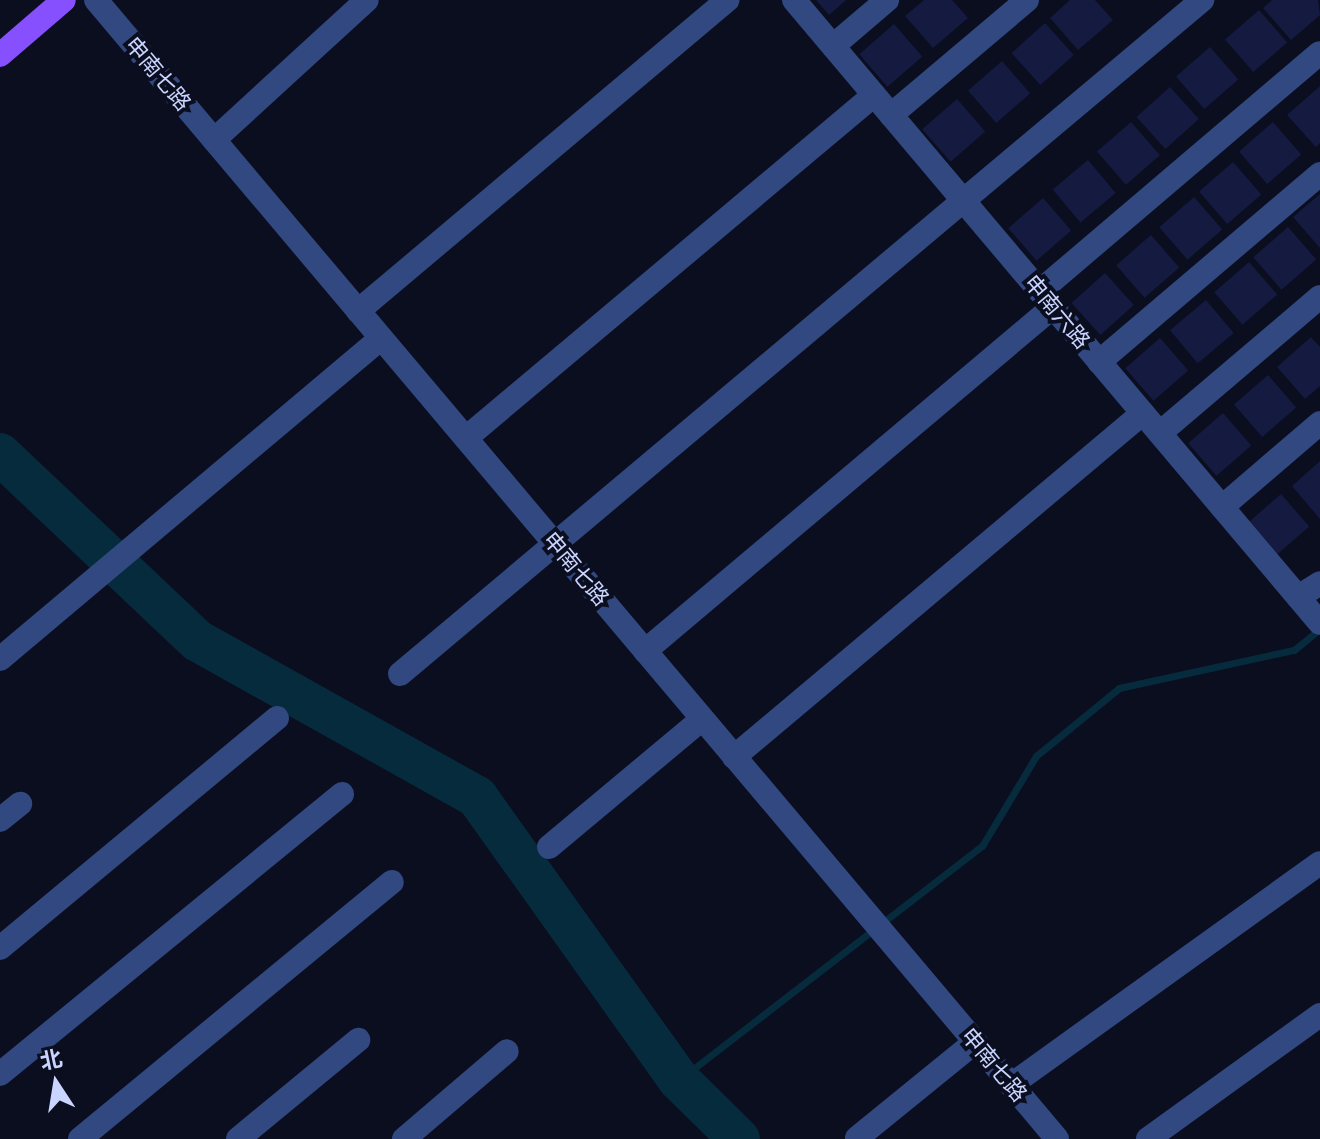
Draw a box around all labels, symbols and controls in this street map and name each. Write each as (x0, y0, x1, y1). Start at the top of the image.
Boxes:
street label: 申南七路 (120, 32, 196, 116)
street label: 申南六路 (1019, 270, 1095, 354)
street label: 申南七路 (538, 527, 614, 611)
street label: 申南七路 (956, 1023, 1032, 1107)
north arrow (16, 1043, 96, 1123)
text: 北 (37, 1044, 65, 1076)

